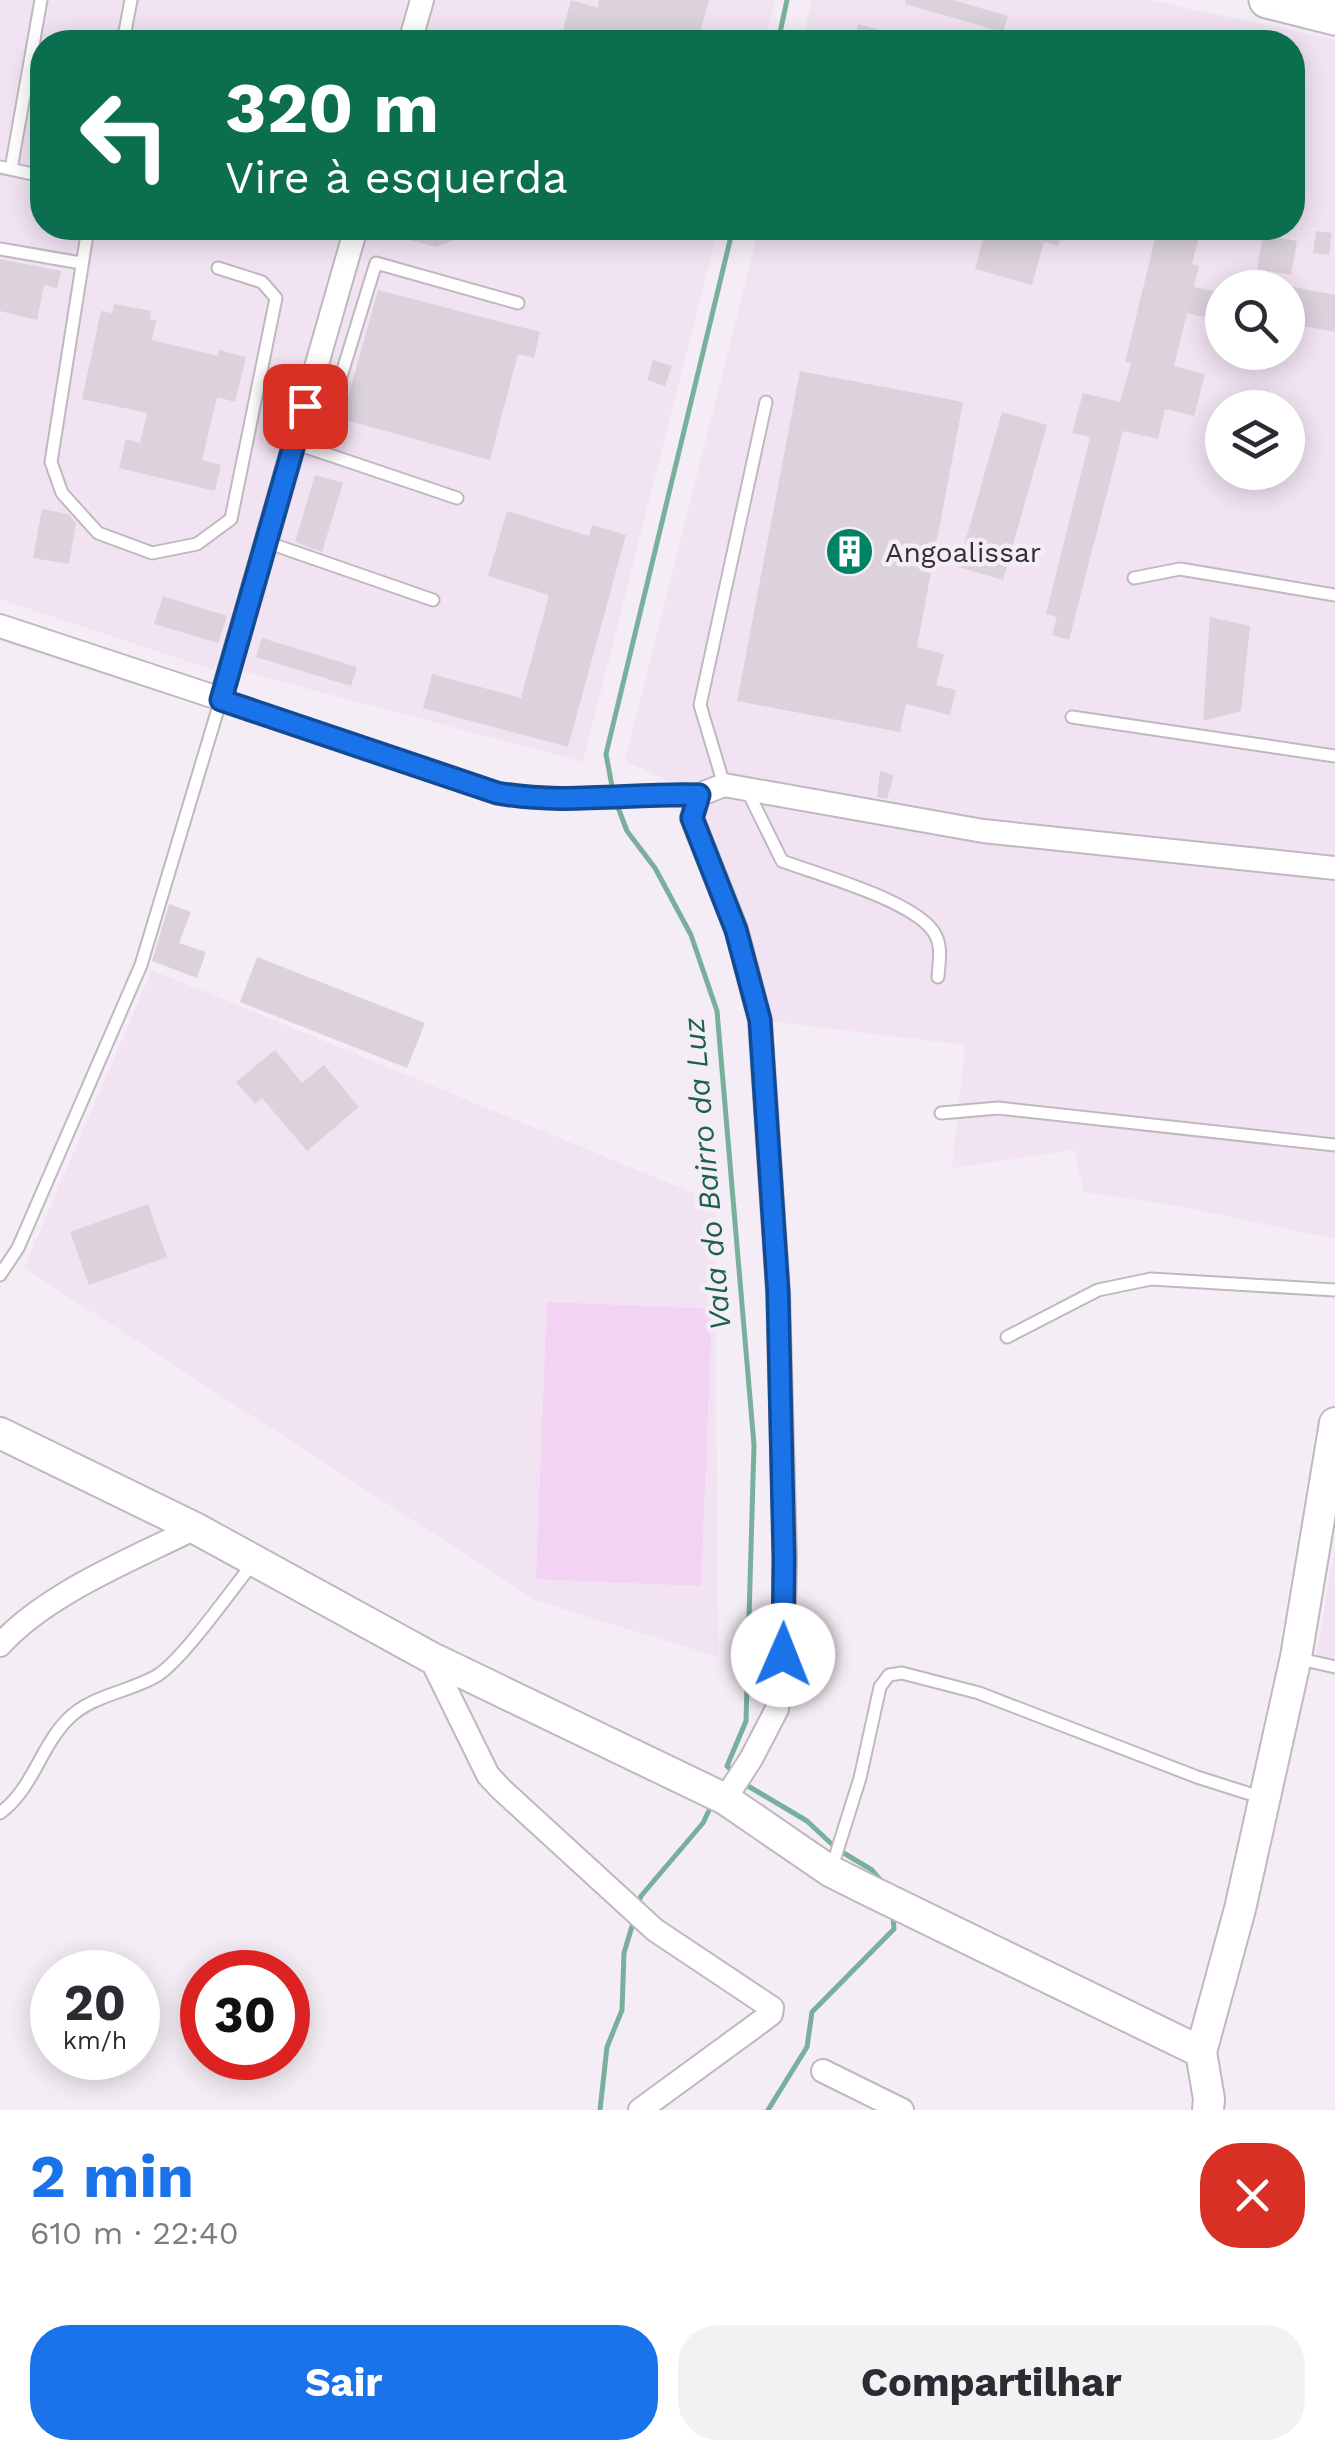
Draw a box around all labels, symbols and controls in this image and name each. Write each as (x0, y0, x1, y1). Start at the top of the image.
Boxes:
text: 320 m (225, 67, 439, 149)
icon: left (60, 70, 190, 200)
text: Vire à esquerda (225, 151, 568, 204)
map controls (1205, 270, 1305, 490)
button: search (1205, 270, 1305, 370)
pin (263, 364, 348, 449)
icon: arrive (278, 379, 333, 434)
button: layers (1205, 390, 1305, 490)
building icon: Angoalissar (824, 526, 876, 578)
place label: Angoalissar (885, 536, 1041, 569)
water label: Vala do Bairro da Luz (675, 1016, 738, 1332)
position arrow (731, 1603, 835, 1707)
speed limit sign: 30 (180, 1950, 310, 2080)
text: 20 (64, 1973, 126, 2032)
text: km/h (63, 2026, 127, 2055)
text: 2 min (30, 2141, 194, 2212)
button: close (1200, 2143, 1305, 2248)
text: 610 m · 22:40 (30, 2214, 239, 2252)
button: Sair (30, 2325, 658, 2440)
button: Compartilhar (678, 2325, 1305, 2440)

